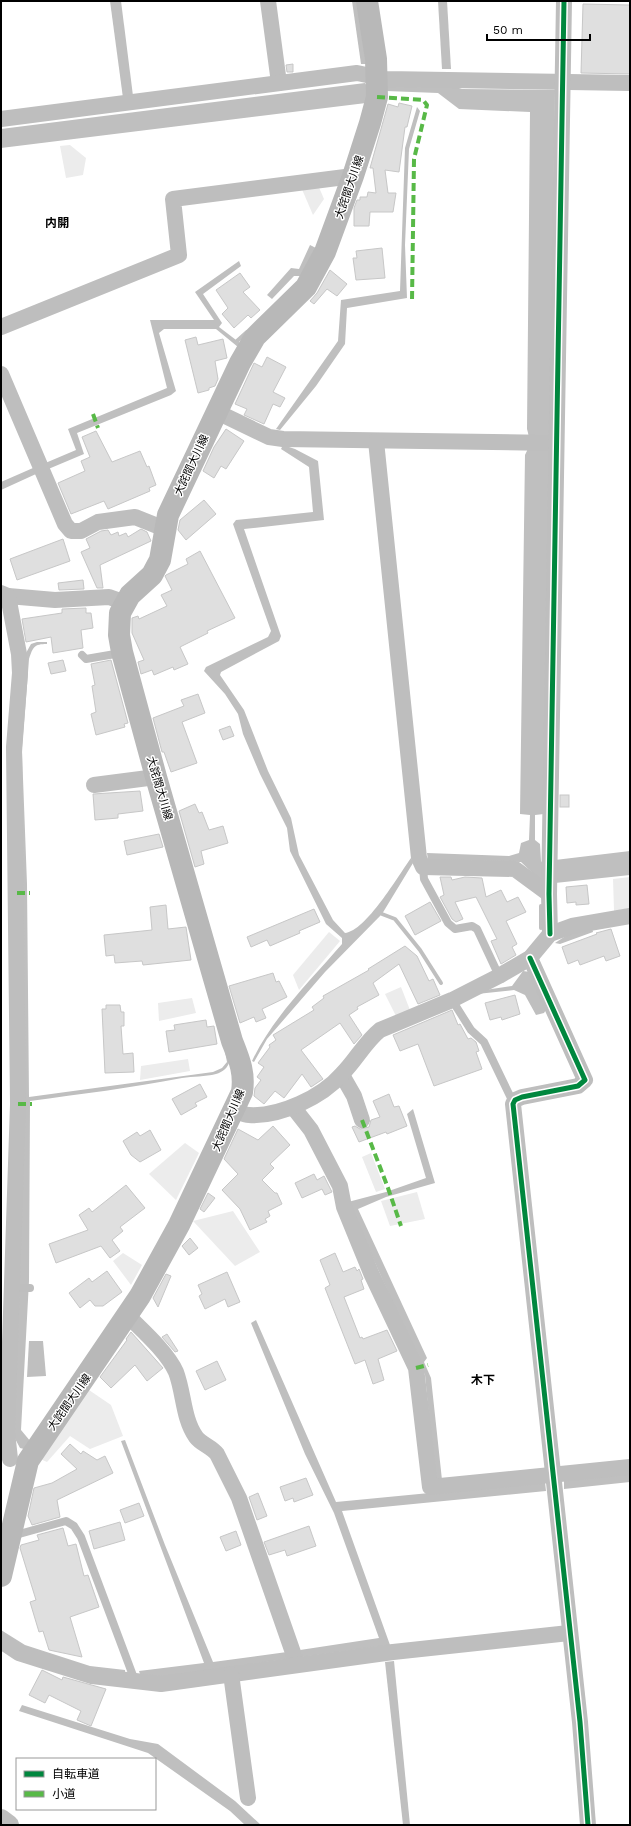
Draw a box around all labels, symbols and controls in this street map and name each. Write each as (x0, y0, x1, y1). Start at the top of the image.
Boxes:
scale bar (487, 16, 590, 42)
text: 50 m (493, 23, 523, 37)
street label: 大詫間大川線 (333, 154, 366, 220)
district label: 内開 (45, 216, 69, 230)
street label: 大詫間大川線 (172, 433, 211, 498)
street label: 大詫間大川線 (144, 755, 175, 822)
street label: 大詫間大川線 (210, 1087, 247, 1153)
street label: 大詫間大川線 (45, 1372, 94, 1433)
district label: 木下 (471, 1373, 495, 1387)
legend (16, 1758, 156, 1810)
text: 自転車道 (52, 1767, 100, 1781)
text: 小道 (52, 1787, 76, 1801)

